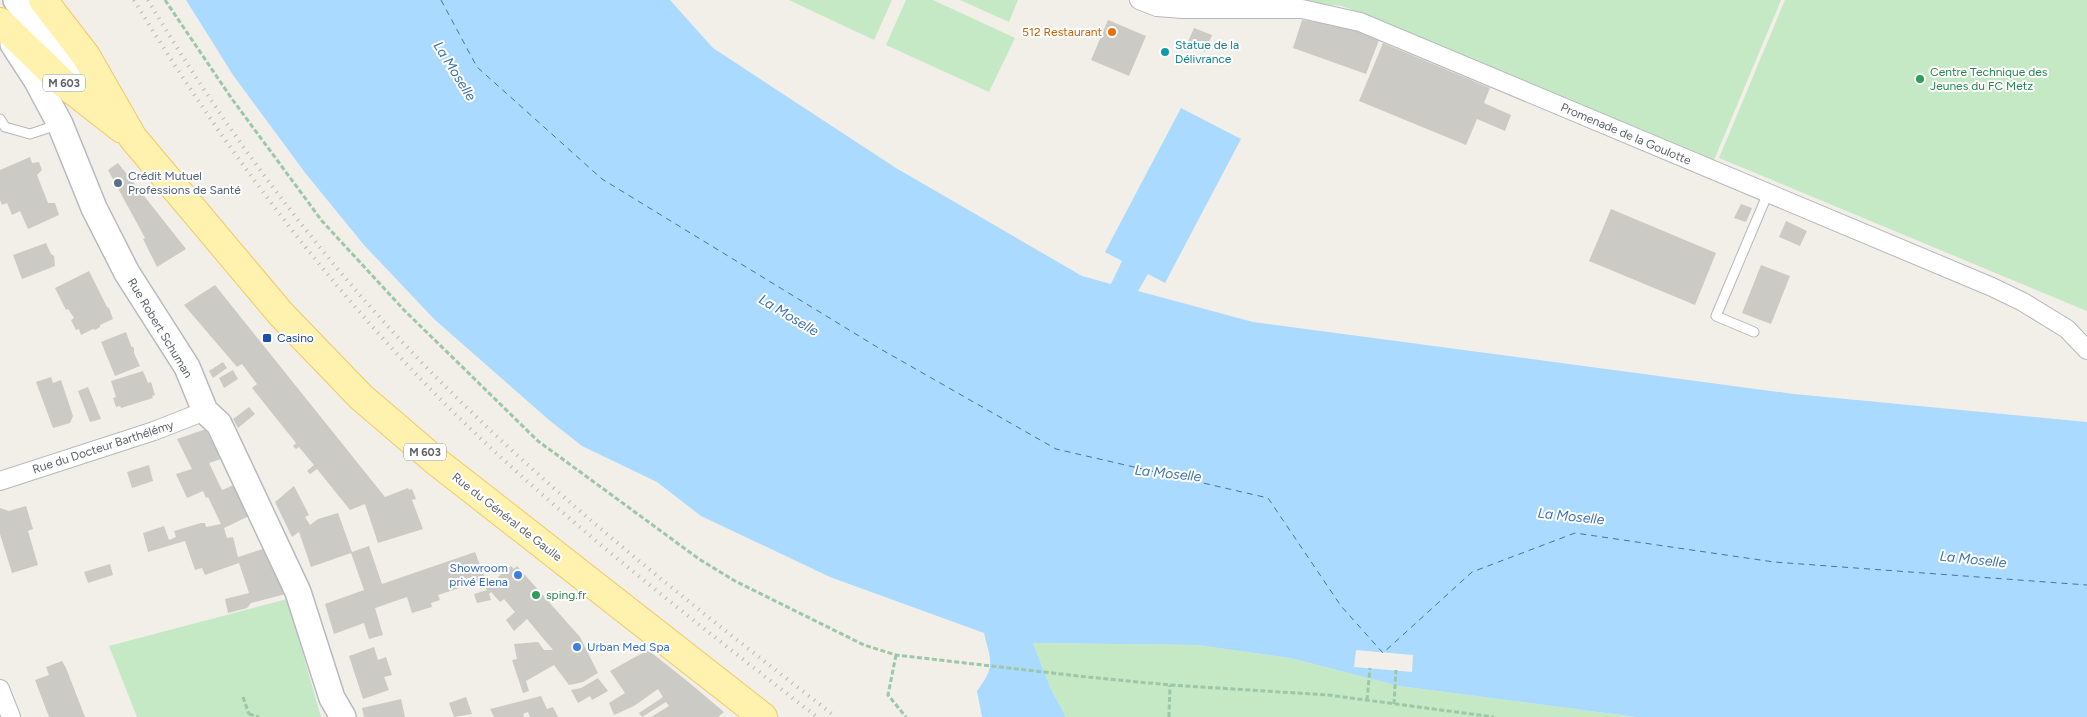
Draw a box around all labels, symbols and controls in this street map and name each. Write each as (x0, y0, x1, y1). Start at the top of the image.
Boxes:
place label: 512 Restaurant (1022, 25, 1102, 39)
marker: 512 Restaurant (1106, 26, 1118, 38)
water label: La Moselle (430, 38, 480, 104)
place label: Statue de la Délivrance (1175, 38, 1239, 66)
marker: Statue de la Délivrance (1159, 46, 1171, 58)
place label: Centre Technique des Jeunes du FC Metz (1930, 65, 2048, 93)
marker: Centre Technique des Jeunes du FC Metz (1914, 73, 1926, 85)
road number: M 603 (43, 75, 85, 92)
street label: Promenade de la Goulotte (1559, 100, 1694, 168)
place label: Crédit Mutuel Professions de Santé (128, 169, 241, 197)
marker: Crédit Mutuel Professions de Santé (112, 177, 124, 189)
street label: Rue Robert Schuman (125, 276, 195, 381)
water label: La Moselle (756, 291, 822, 340)
place label: Casino (277, 331, 314, 345)
marker: Casino (261, 332, 273, 344)
street label: Rue du Docteur Barthélémy (31, 417, 176, 477)
road number: M 603 (404, 444, 446, 461)
water label: La Moselle (1134, 462, 1203, 485)
street label: Rue du Général de Gaulle (449, 470, 565, 564)
water label: La Moselle (1537, 505, 1606, 528)
water label: La Moselle (1939, 548, 2008, 571)
place label: Showroom privé Elena (449, 561, 508, 589)
marker: Showroom privé Elena (512, 569, 524, 581)
place label: sping.fr (546, 588, 586, 602)
marker: sping.fr (530, 589, 542, 601)
place label: Urban Med Spa (587, 640, 670, 654)
marker: Urban Med Spa (571, 641, 583, 653)

